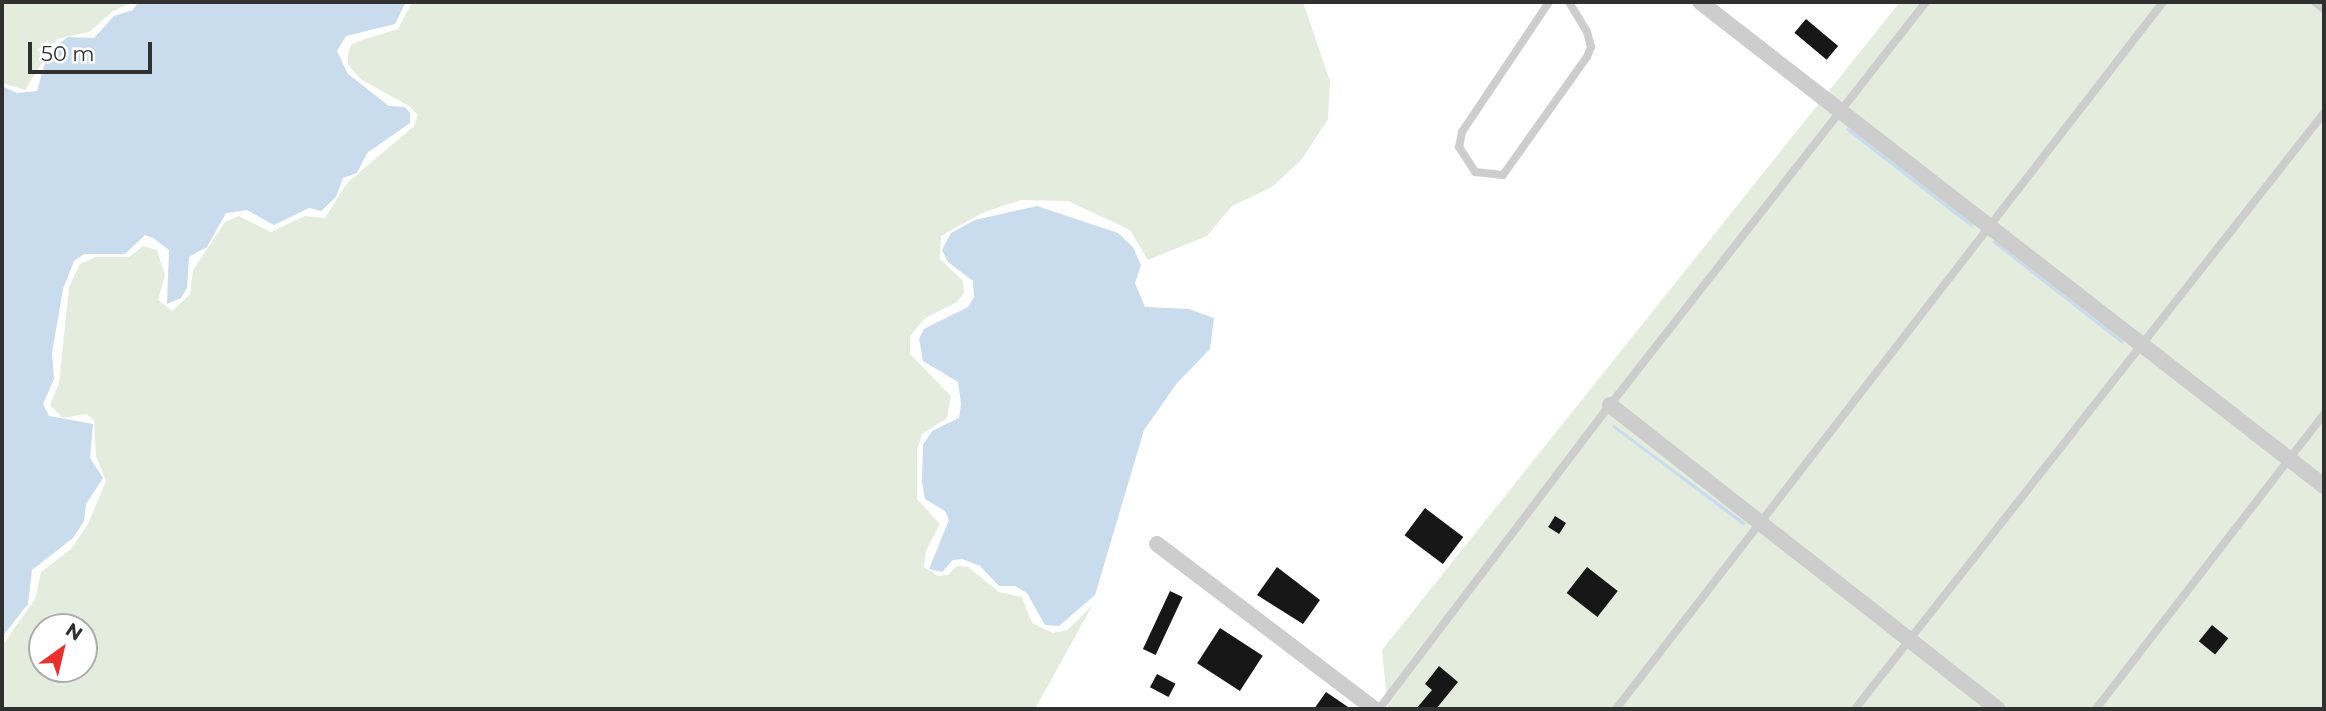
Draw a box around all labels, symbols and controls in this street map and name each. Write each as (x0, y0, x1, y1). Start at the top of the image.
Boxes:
scale bar (32, 28, 156, 72)
text: 50 m (41, 41, 95, 66)
north arrow (28, 613, 98, 683)
text: N (61, 618, 87, 646)

